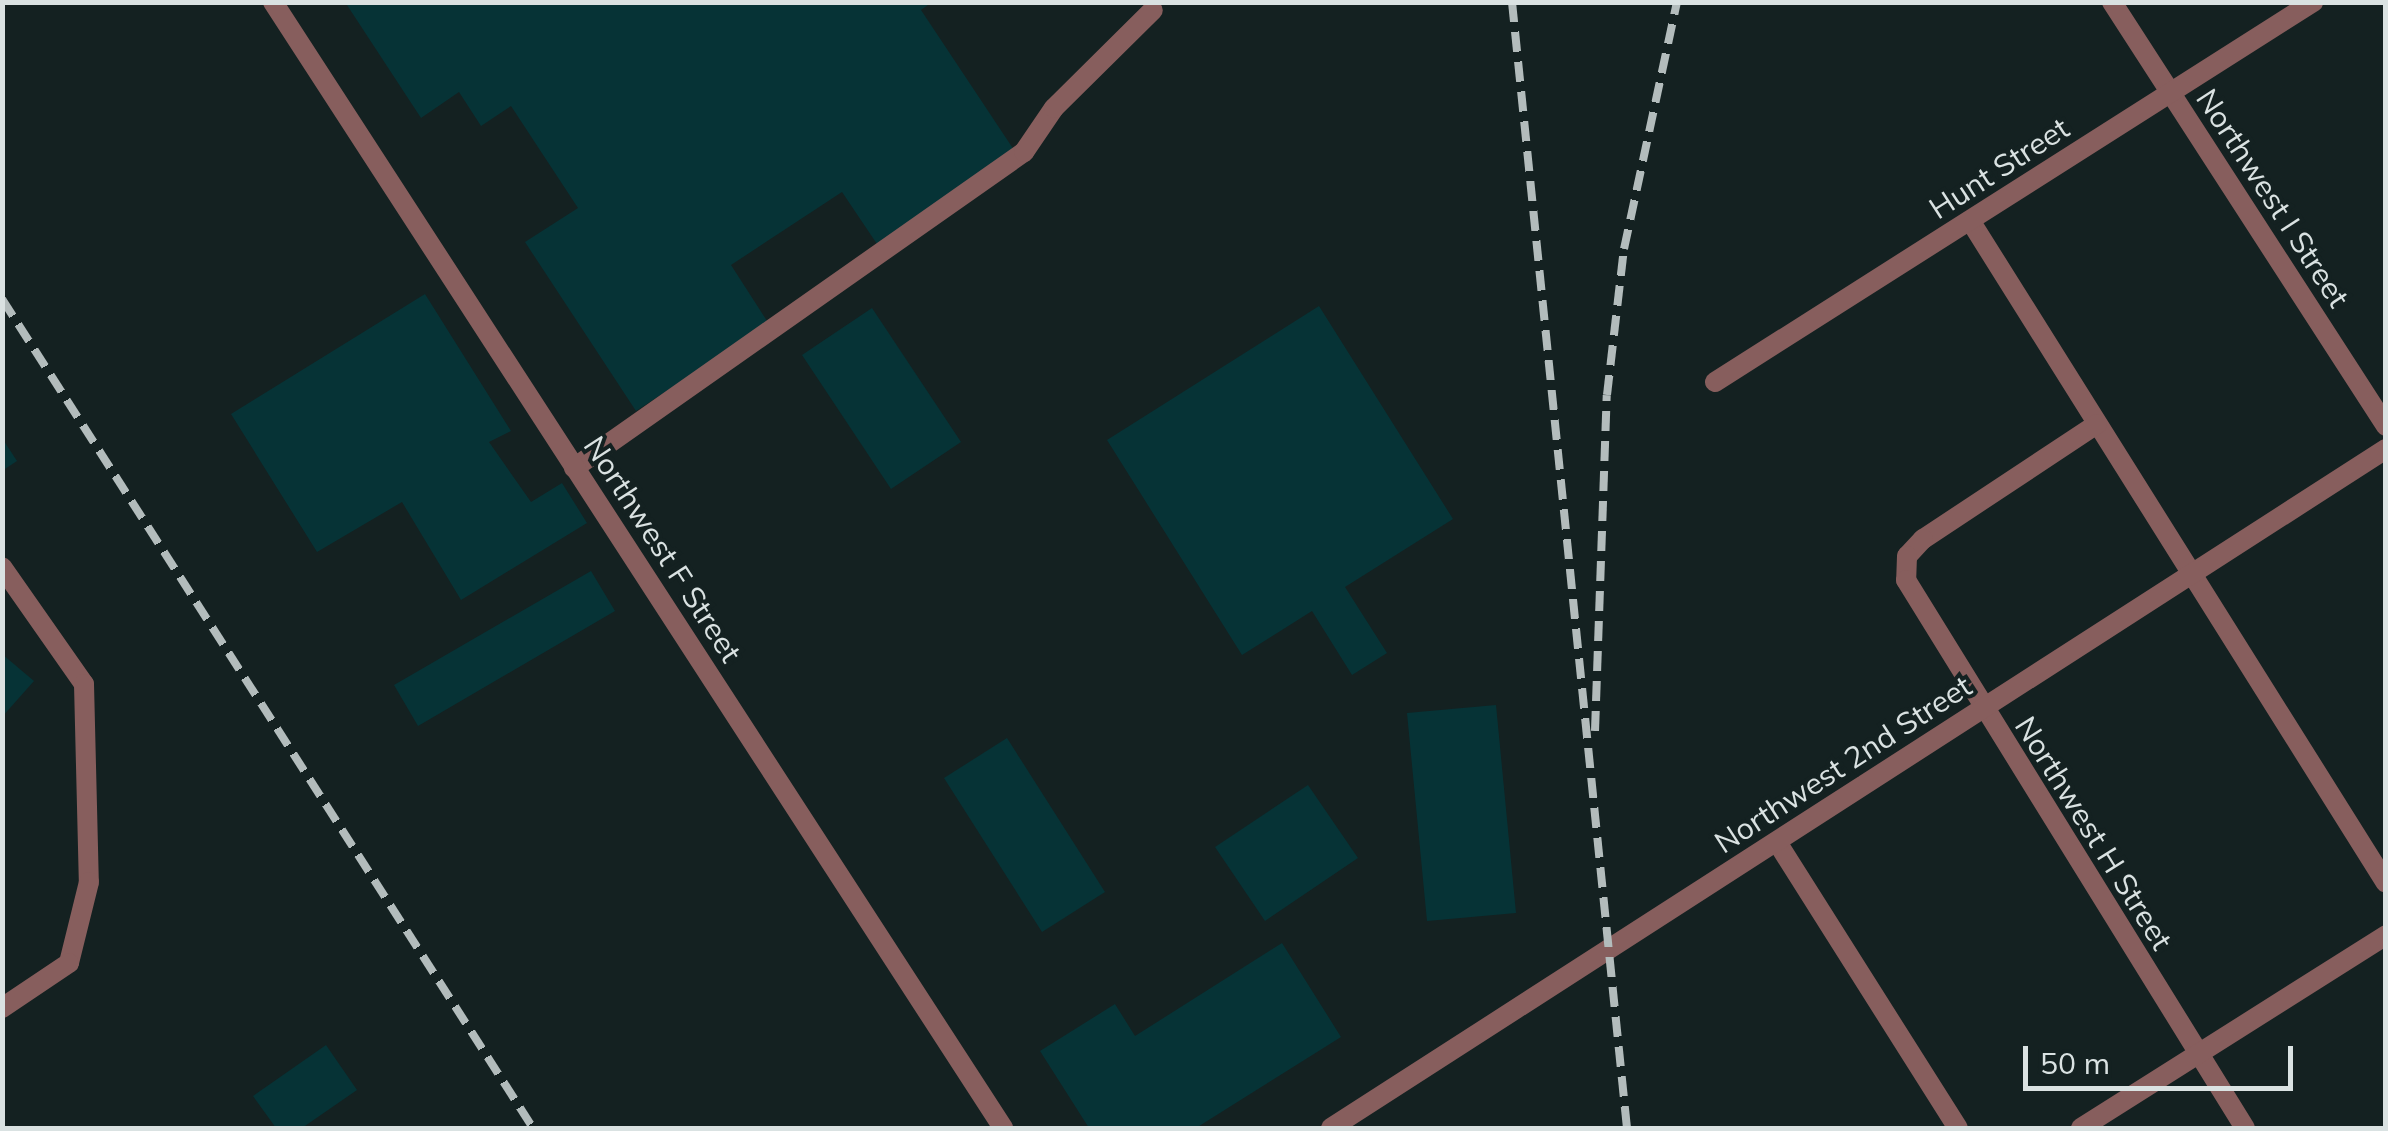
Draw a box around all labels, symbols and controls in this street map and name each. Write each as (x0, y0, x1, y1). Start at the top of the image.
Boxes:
street label: Northwest I Street (2189, 82, 2357, 314)
street label: Hunt Street (1922, 110, 2076, 226)
street label: Northwest F Street (577, 429, 749, 669)
street label: Northwest 2nd Street (1708, 668, 1978, 860)
street label: Northwest H Street (2008, 710, 2180, 956)
scale bar (2028, 1026, 2298, 1088)
text: 50 m (2040, 1044, 2110, 1082)

